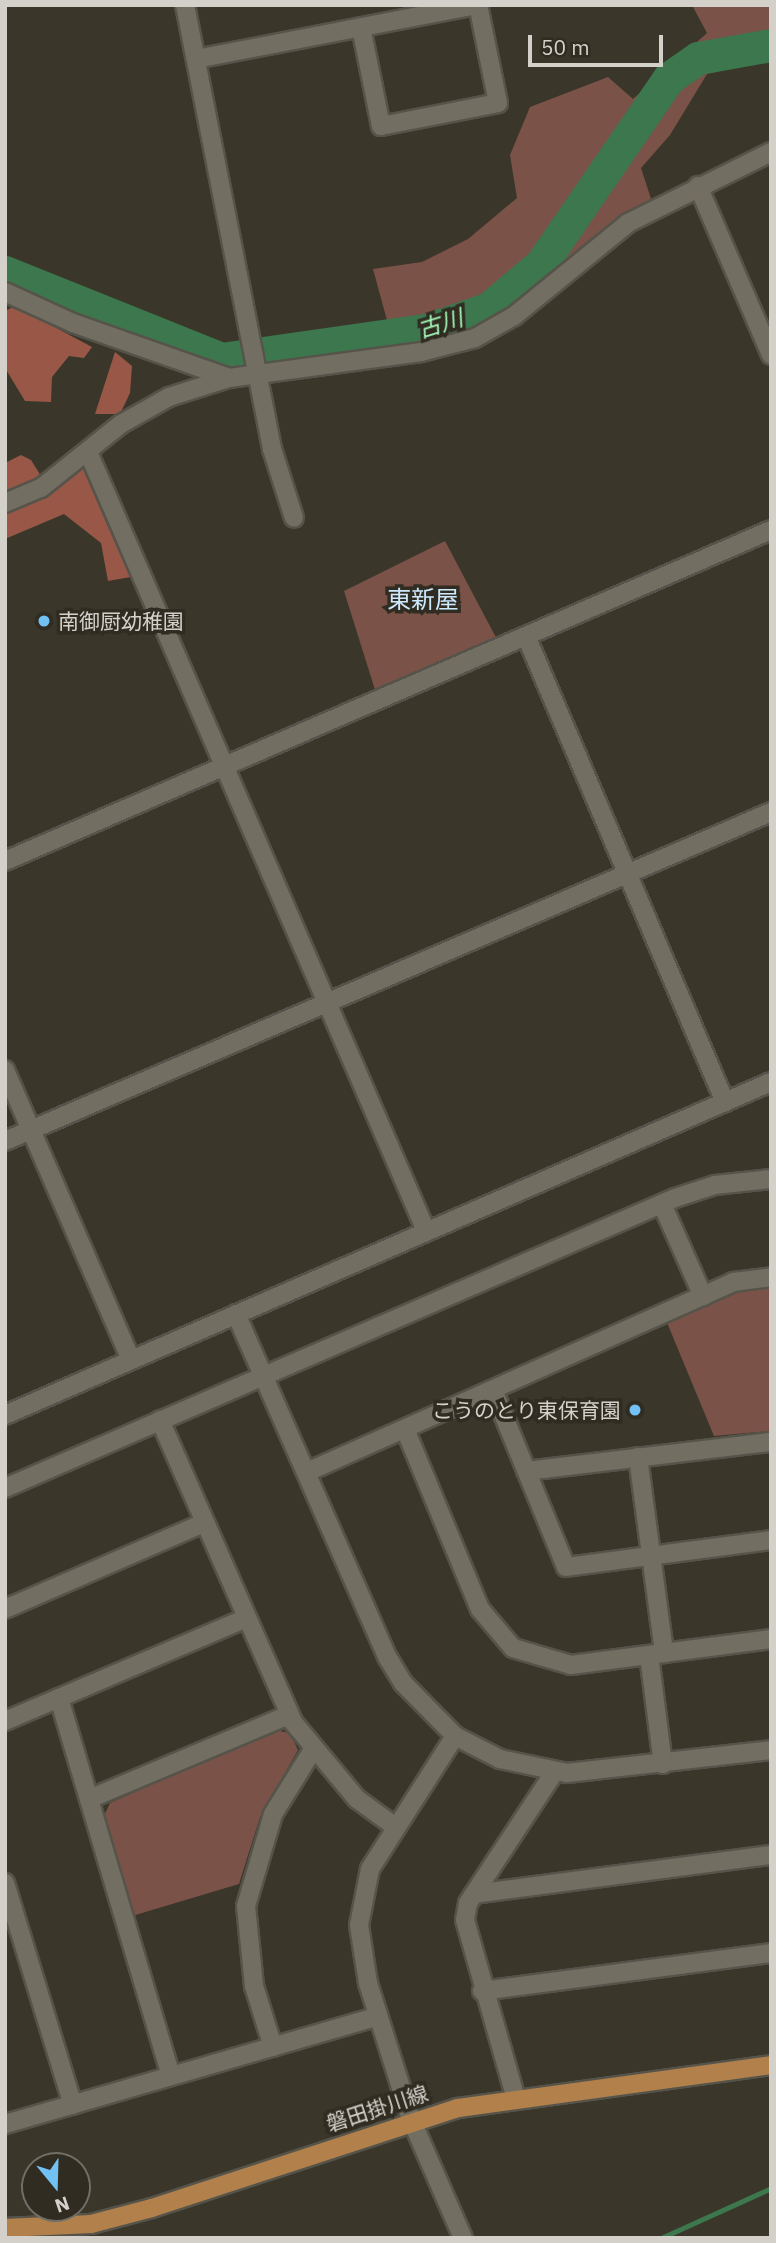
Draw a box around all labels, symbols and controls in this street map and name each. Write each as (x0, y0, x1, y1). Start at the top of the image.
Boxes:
scale bar (531, 21, 666, 65)
text: 50 m (541, 33, 590, 61)
water label: 古川 (414, 303, 466, 343)
district label: 東新屋 (387, 586, 459, 614)
place label: 南御厨幼稚園 (58, 608, 184, 634)
marker: 南御厨幼稚園 (36, 613, 52, 629)
place label: こうのとり東保育園 (432, 1397, 621, 1423)
marker: こうのとり東保育園 (627, 1402, 643, 1418)
street label: 磐田掛川線 (323, 2080, 431, 2136)
north arrow (21, 2152, 91, 2222)
text: N (52, 2191, 73, 2219)

